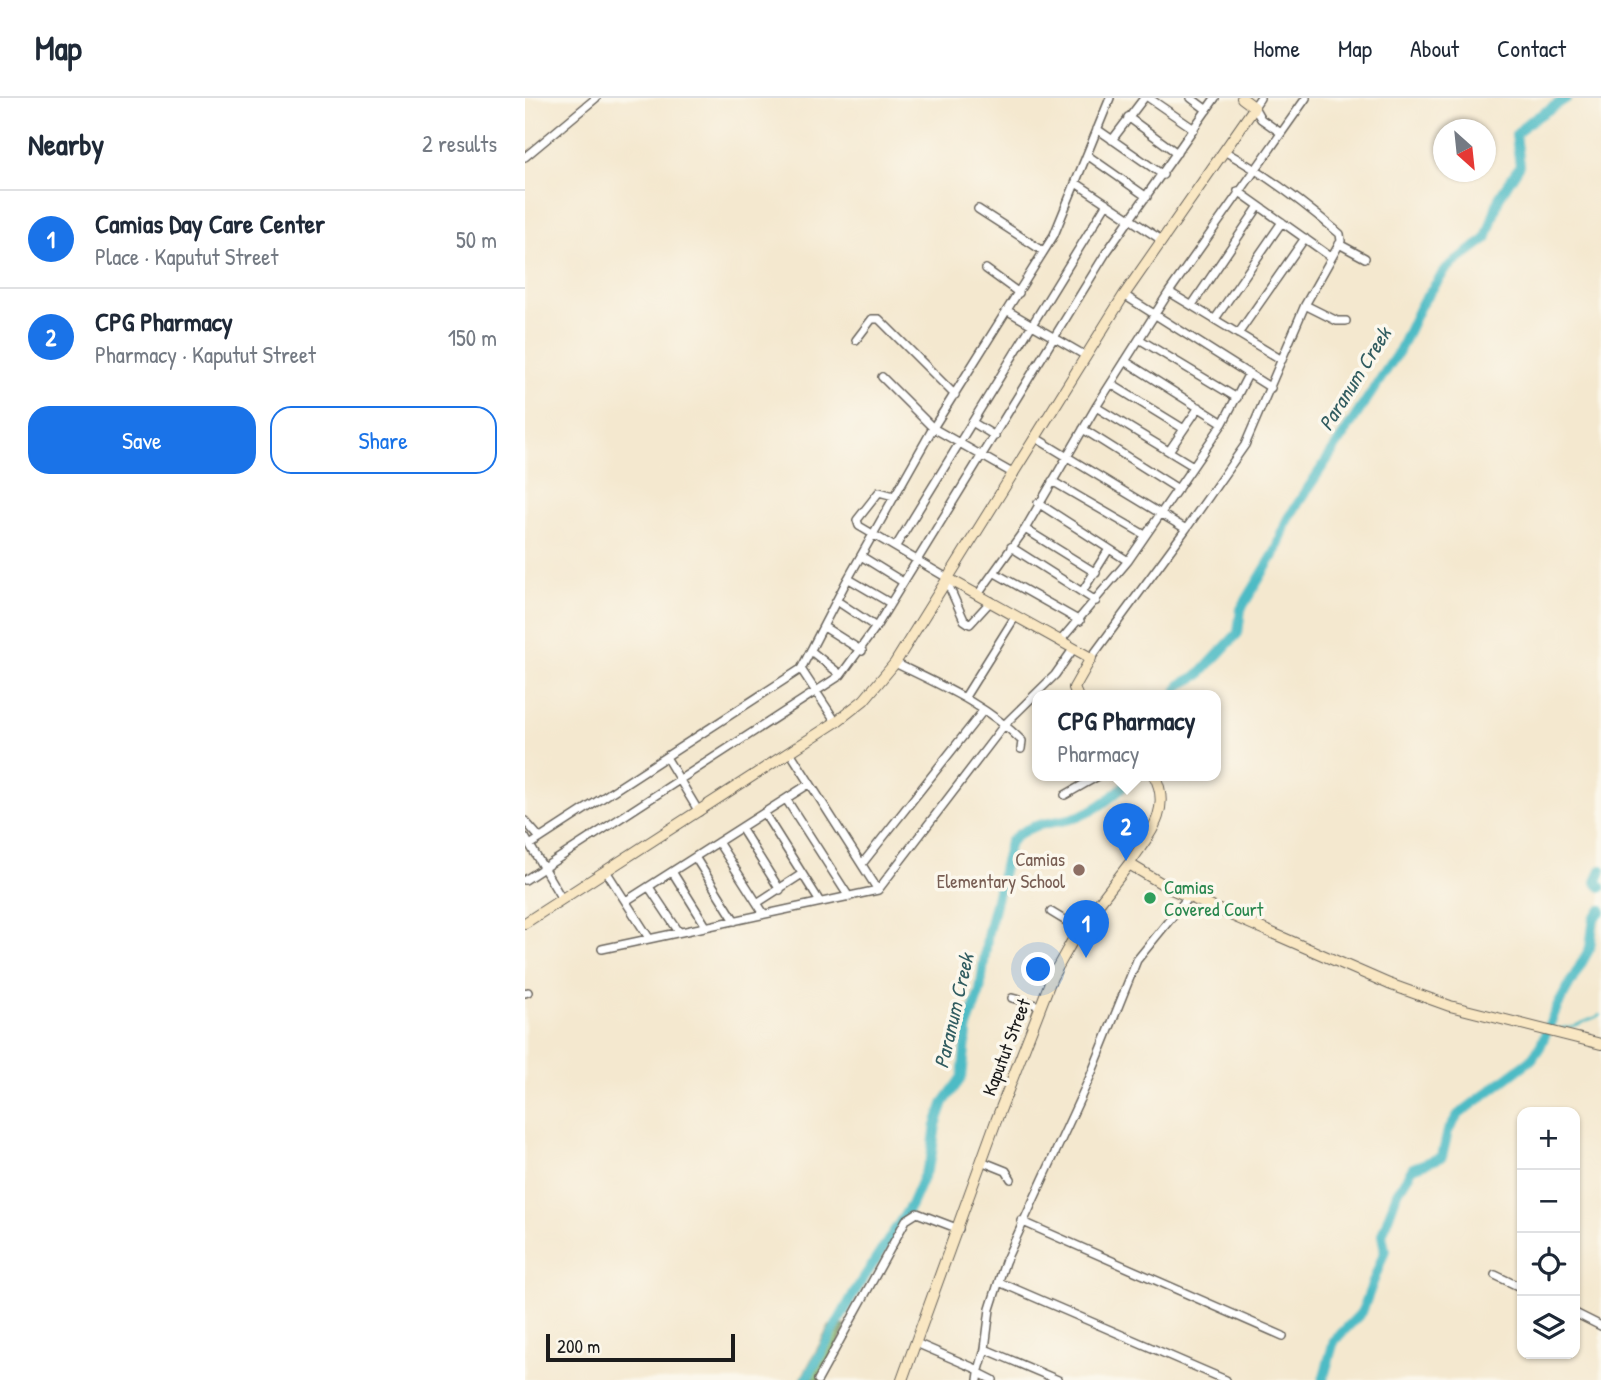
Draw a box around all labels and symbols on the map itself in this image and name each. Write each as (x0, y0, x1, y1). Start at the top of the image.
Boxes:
north arrow (1433, 119, 1496, 182)
water label: Paranum Creek (1311, 320, 1399, 436)
pin: 2 (1103, 803, 1149, 861)
place label: Camias Elementary School (937, 846, 1066, 894)
marker: Camias Elementary School (1071, 862, 1087, 878)
place label: Camias Covered Court (1164, 874, 1264, 922)
marker: Camias Covered Court (1142, 890, 1158, 906)
pin: 1 (1063, 900, 1109, 958)
water label: Paranum Creek (926, 949, 981, 1071)
your location (1021, 952, 1055, 986)
street label: Kaputut Street (976, 994, 1037, 1099)
scale bar (546, 1331, 735, 1363)

